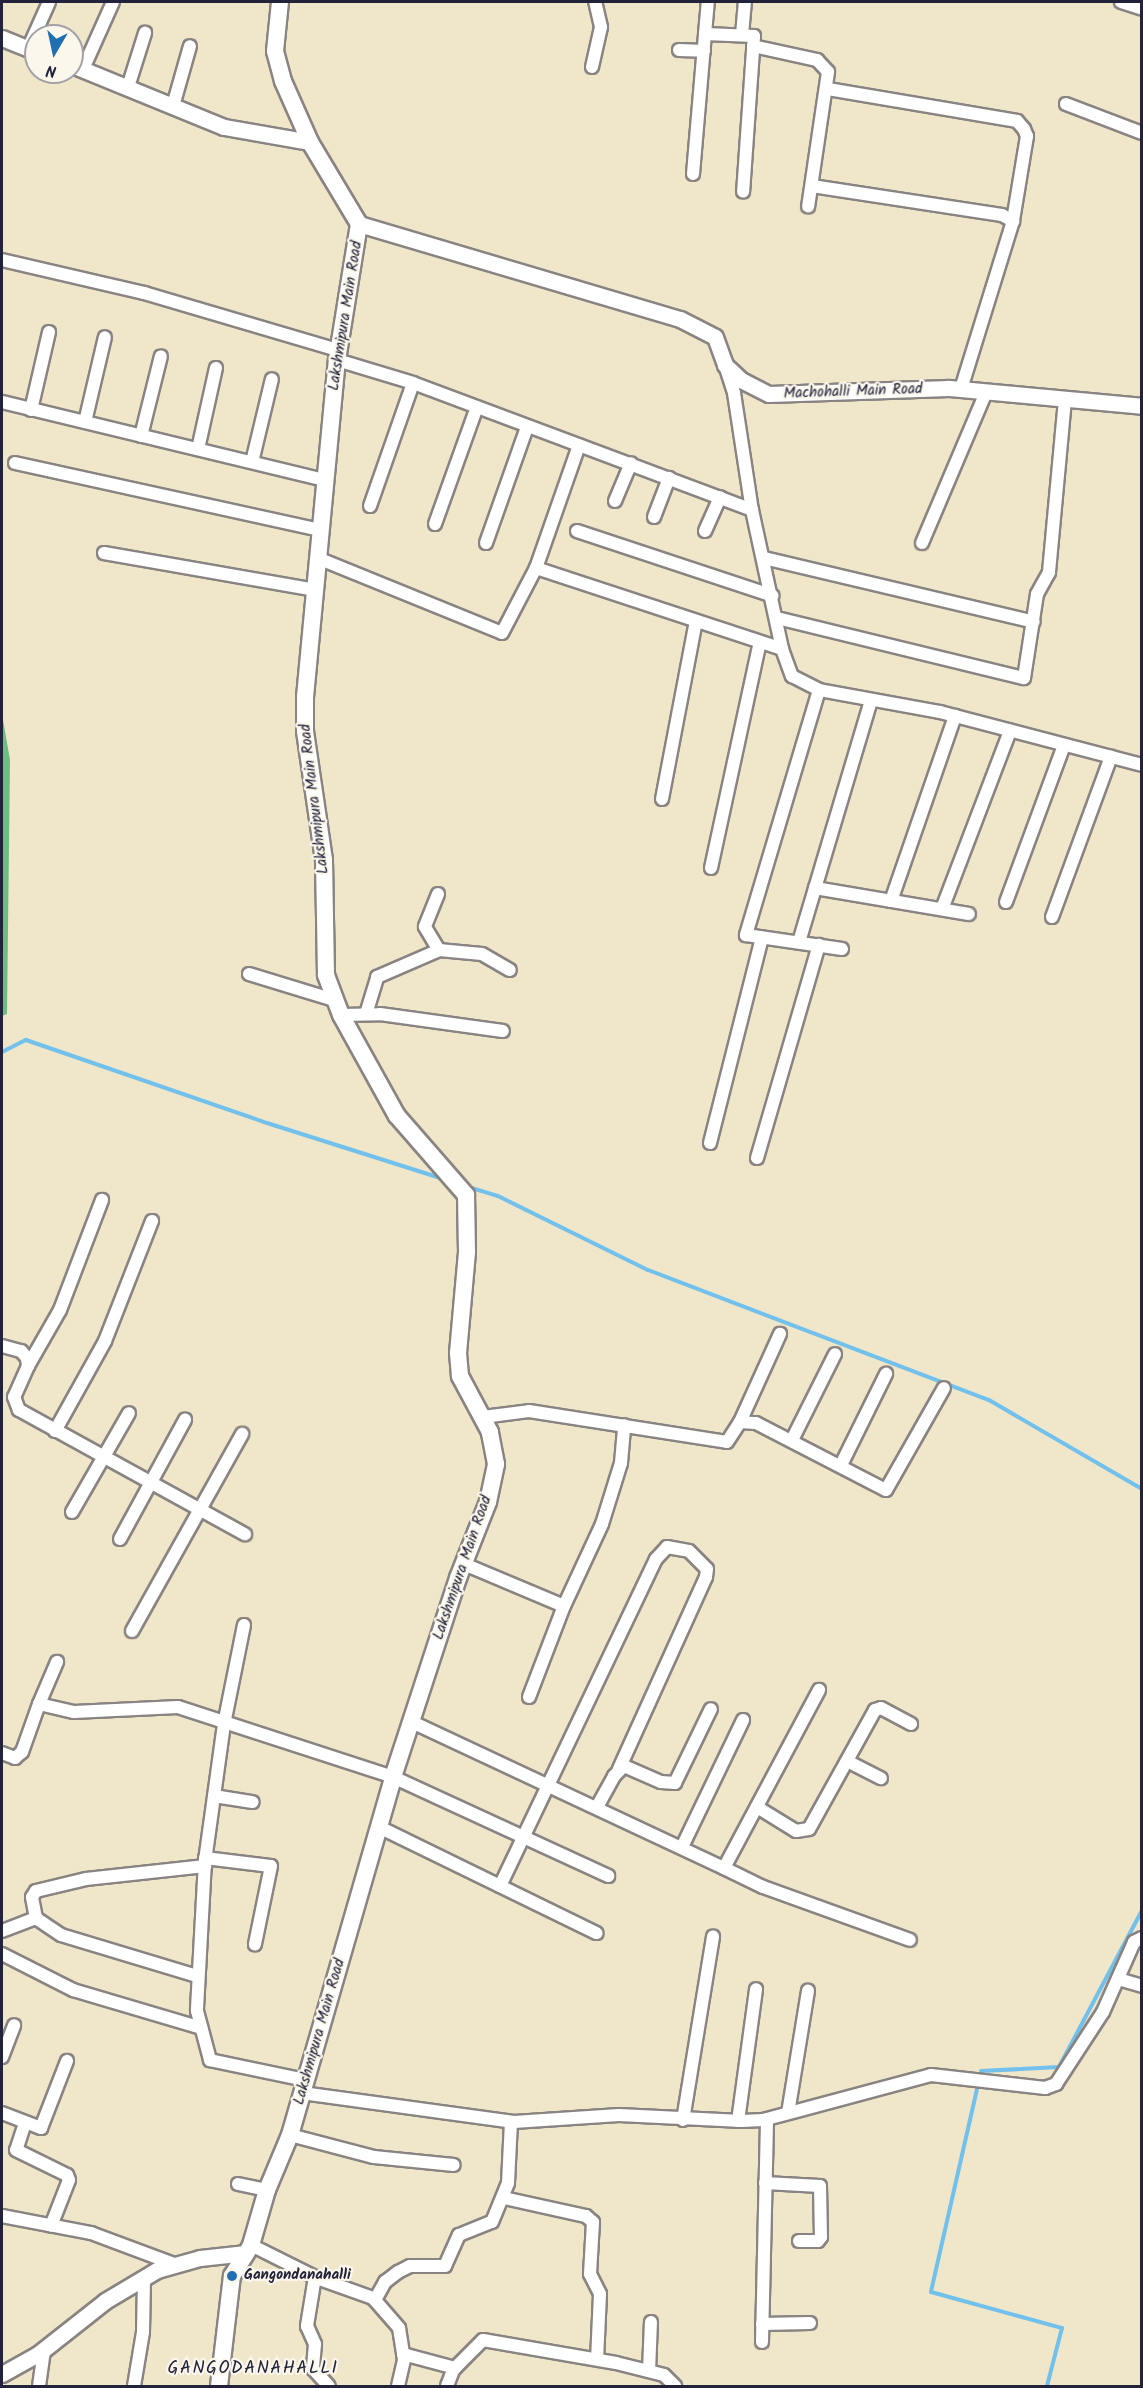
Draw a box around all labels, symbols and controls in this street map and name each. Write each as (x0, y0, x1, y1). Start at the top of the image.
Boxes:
north arrow (24, 24, 84, 84)
text: N (44, 57, 58, 83)
street label: Lakshmipura Main Road (325, 240, 367, 392)
street label: Machohalli Main Road (783, 381, 923, 403)
street label: Lakshmipura Main Road (297, 723, 333, 875)
street label: Lakshmipura Main Road (430, 1494, 496, 1642)
street label: Lakshmipura Main Road (291, 1957, 349, 2107)
place label: Gangondanahalli (244, 2267, 351, 2285)
marker: Gangondanahalli (225, 2269, 239, 2283)
district label: GANGODANAHALLI (167, 2358, 339, 2380)

